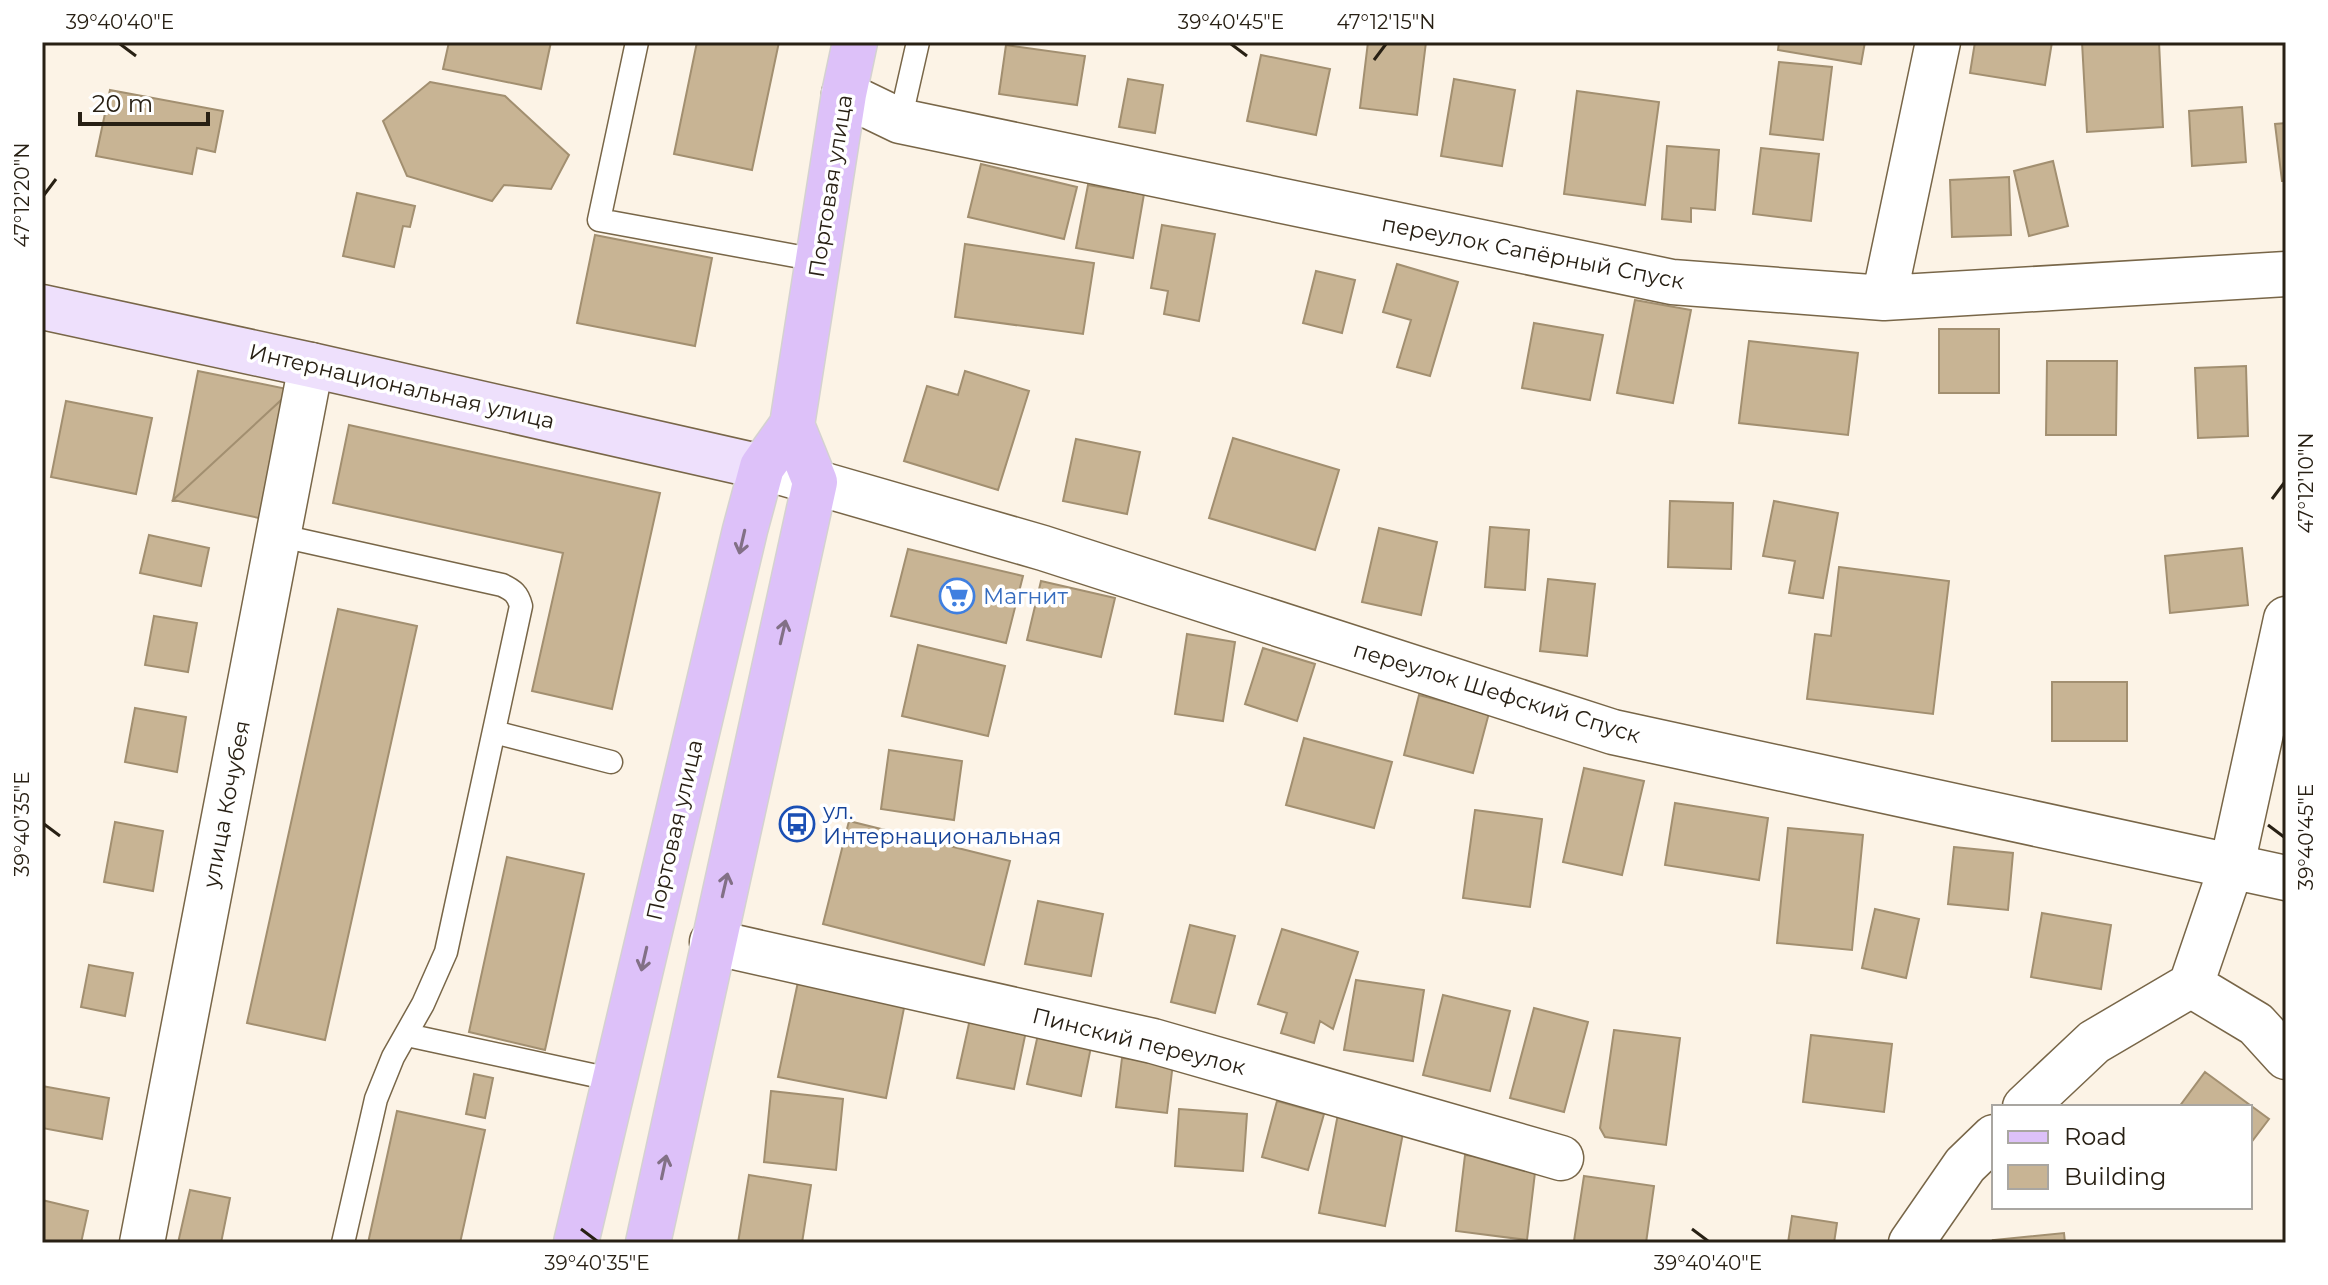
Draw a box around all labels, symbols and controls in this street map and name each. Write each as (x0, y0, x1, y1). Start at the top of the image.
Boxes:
text: 39°40'40"E (66, 10, 174, 34)
text: 39°40'45"E (1178, 10, 1284, 34)
text: 47°12'15"N (1336, 10, 1436, 34)
scale bar (80, 76, 208, 126)
text: 20 m (92, 89, 153, 118)
street label: Портовая улица (803, 93, 858, 279)
text: 47°12'20"N (10, 143, 34, 247)
street label: переулок Сапёрный Спуск (1379, 210, 1687, 295)
street label: Интернациональная улица (246, 338, 557, 435)
text: 47°12'10"N (2294, 432, 2318, 534)
one-way arrow (734, 529, 749, 555)
supermarket icon: Магнит (938, 577, 976, 615)
place label: Магнит (983, 583, 1068, 610)
one-way arrow (776, 619, 791, 645)
street label: переулок Шефский Спуск (1350, 636, 1644, 749)
street label: улица Кочубея (197, 718, 256, 891)
street label: Портовая улица (641, 737, 708, 923)
text: 39°40'35"E (10, 771, 34, 877)
text: 39°40'45"E (2294, 784, 2318, 890)
place label: ул. Интернациональная (822, 798, 1061, 850)
bus stop icon: ул. Интернациональная (778, 805, 816, 843)
one-way arrow (718, 873, 733, 899)
one-way arrow (635, 945, 650, 971)
street label: Пинский переулок (1030, 1002, 1248, 1081)
legend (1992, 1105, 2252, 1209)
text: Road (2064, 1122, 2127, 1151)
one-way arrow (657, 1154, 672, 1180)
text: Building (2064, 1162, 2167, 1191)
text: 39°40'35"E (544, 1251, 650, 1275)
text: 39°40'40"E (1654, 1251, 1762, 1275)

